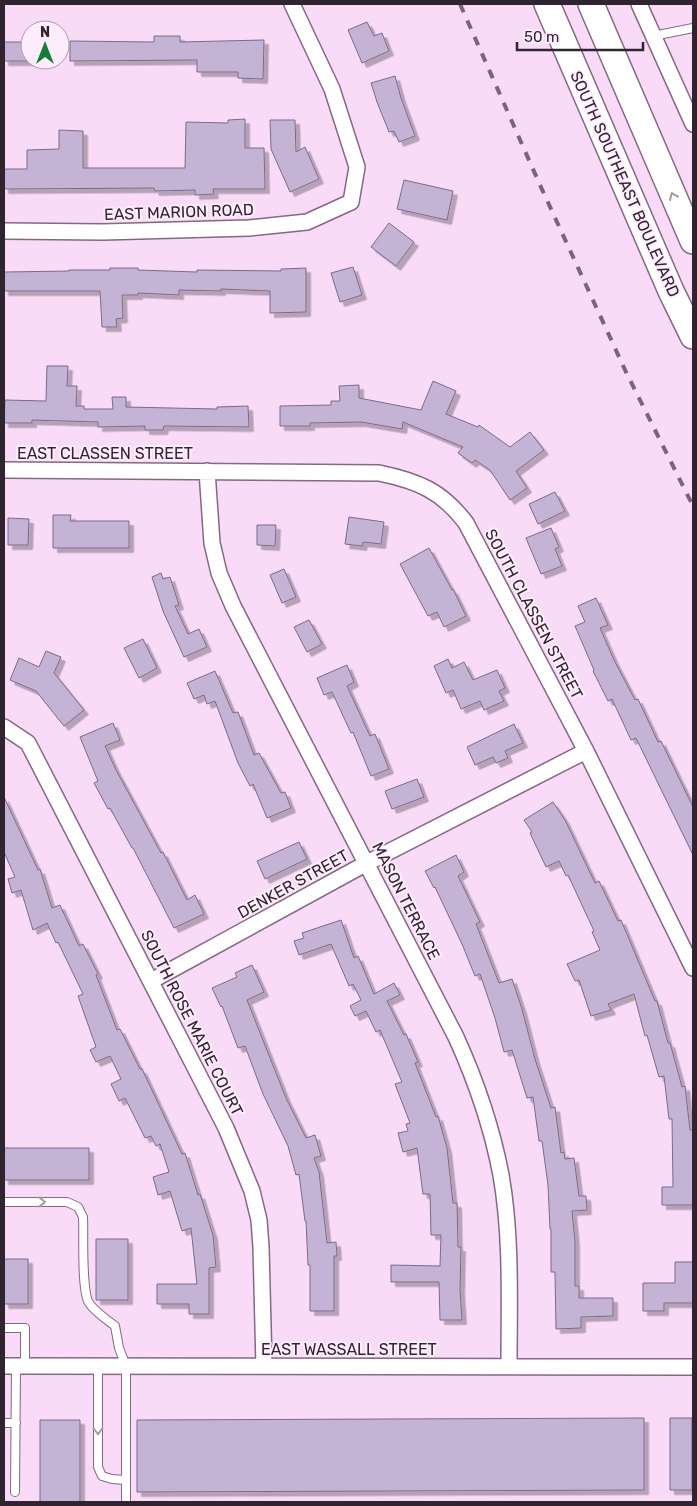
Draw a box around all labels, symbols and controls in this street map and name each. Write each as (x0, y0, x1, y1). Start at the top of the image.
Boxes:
north arrow (20, 20, 70, 70)
scale bar (517, 20, 643, 52)
text: N (40, 24, 50, 41)
text: 50 m (524, 28, 559, 46)
street label: SOUTH SOUTHEAST BOULEVARD (566, 68, 684, 300)
one-way arrow (669, 192, 680, 201)
street label: EAST MARION ROAD (104, 200, 254, 224)
street label: EAST CLASSEN STREET (17, 444, 193, 463)
street label: SOUTH CLASSEN STREET (481, 526, 587, 702)
street label: MASON TERRACE (368, 839, 444, 963)
street label: DENKER STREET (234, 846, 352, 922)
street label: SOUTH ROSE MARIE COURT (137, 927, 247, 1119)
one-way arrow (38, 1197, 46, 1207)
street label: EAST WASSALL STREET (261, 1340, 437, 1359)
one-way arrow (93, 1427, 103, 1435)

